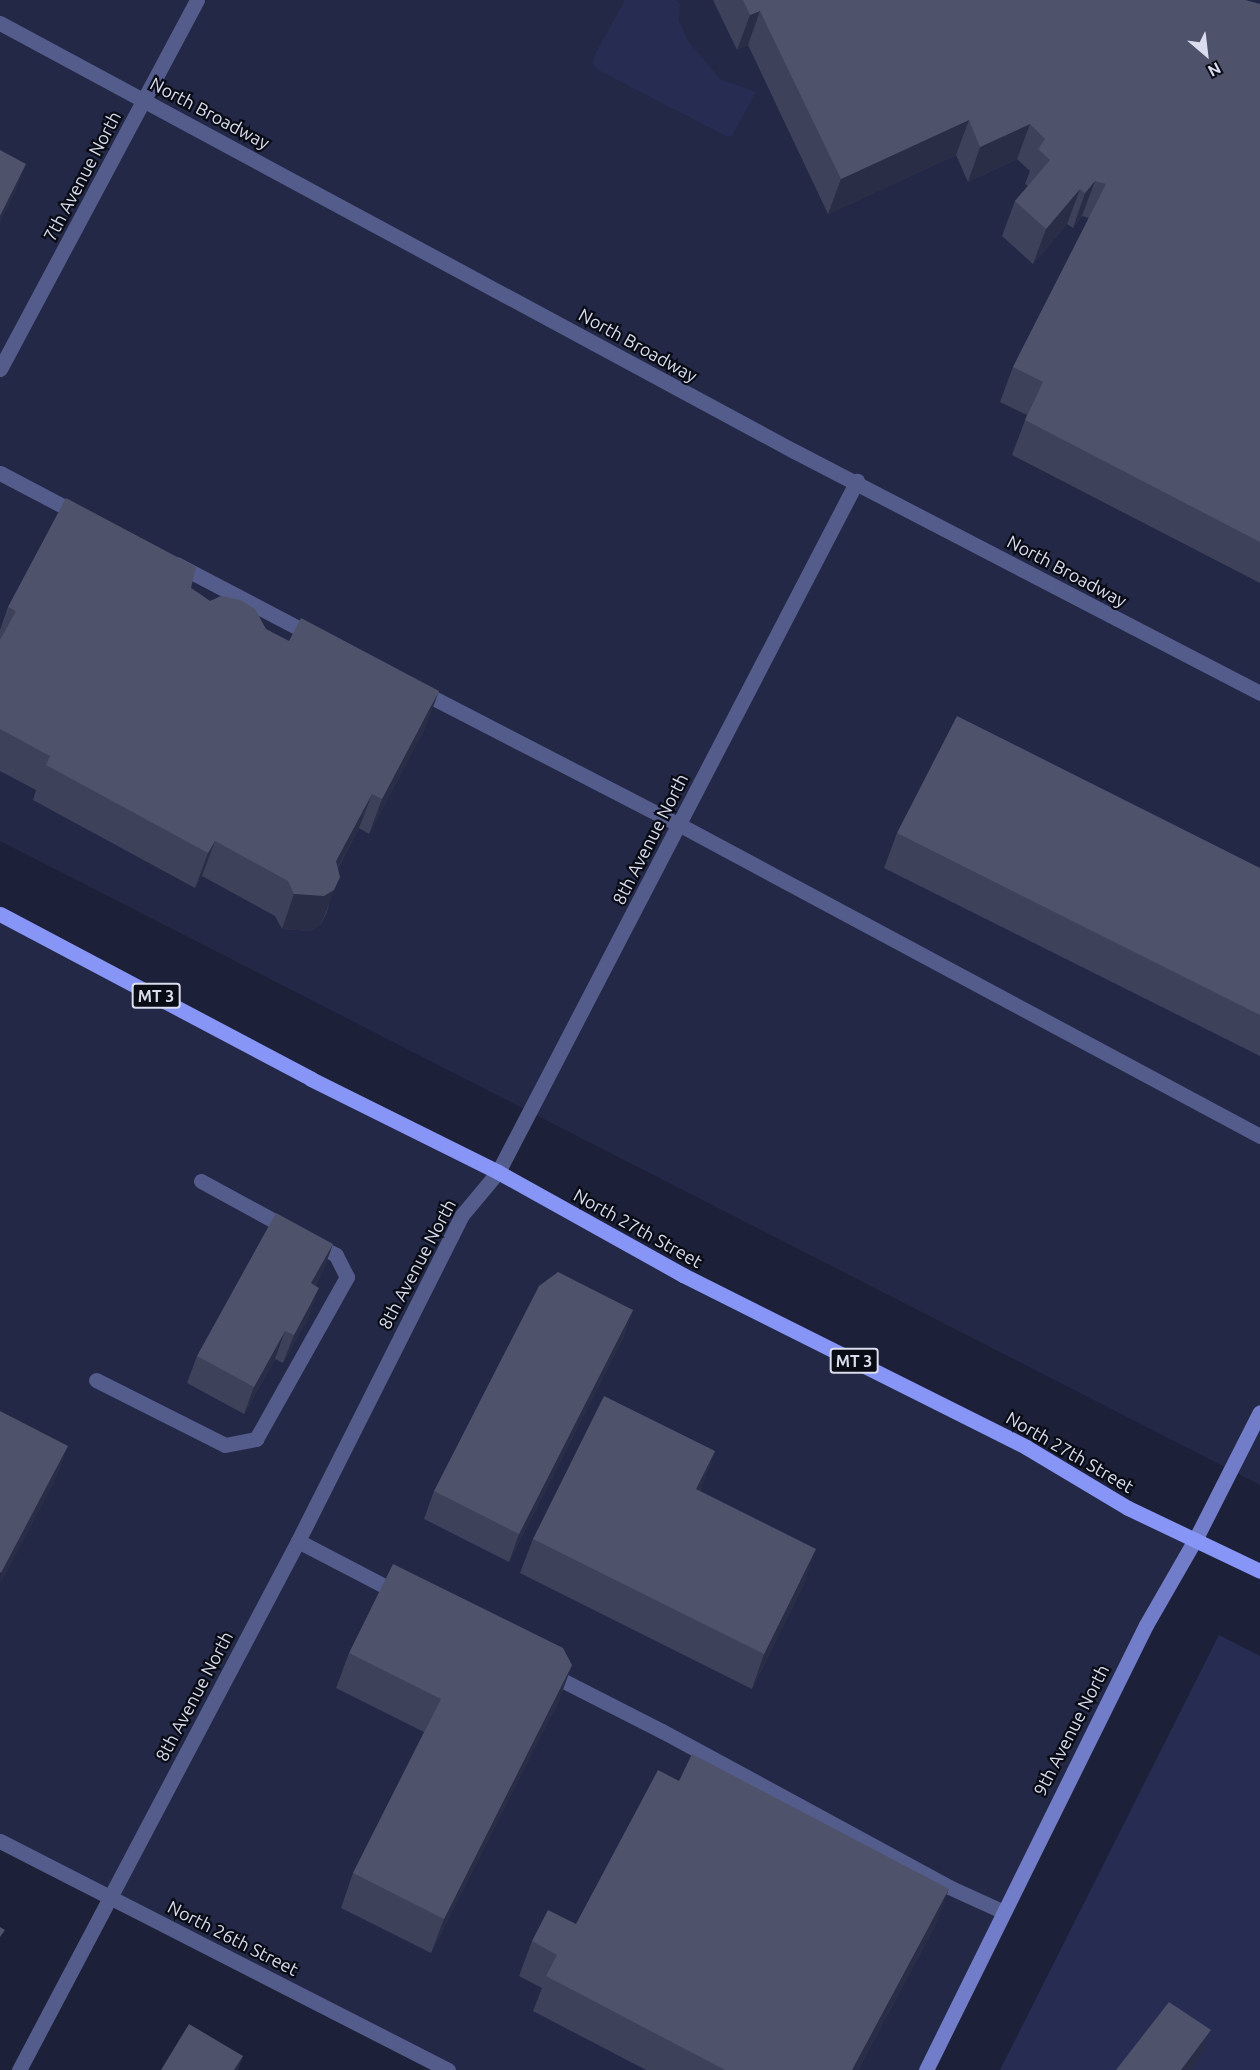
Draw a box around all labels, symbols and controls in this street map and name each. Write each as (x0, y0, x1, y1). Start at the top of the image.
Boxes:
north arrow (1176, 24, 1236, 84)
text: N (1205, 59, 1224, 81)
street label: North Broadway (147, 72, 273, 154)
street label: 7th Avenue North (39, 107, 125, 245)
street label: North Broadway (575, 304, 701, 386)
street label: North Broadway (1004, 530, 1130, 612)
street label: 8th Avenue North (608, 770, 692, 908)
road number: MT 3 (130, 983, 182, 1009)
street label: North 27th Street (570, 1184, 706, 1272)
street label: 8th Avenue North (374, 1195, 460, 1333)
road number: MT 3 (828, 1348, 880, 1374)
street label: North 27th Street (1002, 1407, 1138, 1497)
street label: 8th Avenue North (151, 1627, 237, 1765)
street label: 9th Avenue North (1029, 1661, 1113, 1799)
street label: North 26th Street (164, 1896, 302, 1980)

